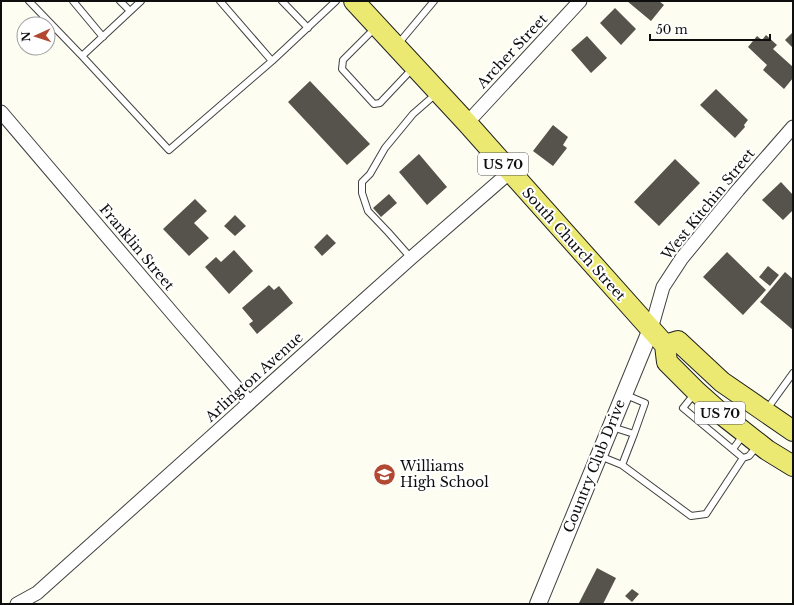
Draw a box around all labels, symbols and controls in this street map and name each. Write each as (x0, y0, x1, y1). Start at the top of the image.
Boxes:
street label: Archer Street (472, 10, 551, 93)
north arrow (16, 16, 56, 56)
scale bar (650, 16, 770, 42)
text: 50 m (656, 22, 688, 37)
text: N (19, 30, 33, 42)
street label: West Kitchin Street (657, 144, 759, 264)
road number: US 70 (478, 153, 528, 175)
street label: South Church Street (518, 184, 630, 305)
street label: Franklin Street (96, 200, 179, 294)
street label: Arlington Avenue (201, 328, 307, 426)
street label: Country Club Drive (559, 397, 629, 535)
road number: US 70 (695, 402, 745, 424)
place label: Williams High School (399, 457, 489, 491)
school or university icon: Williams High School (371, 461, 397, 487)

